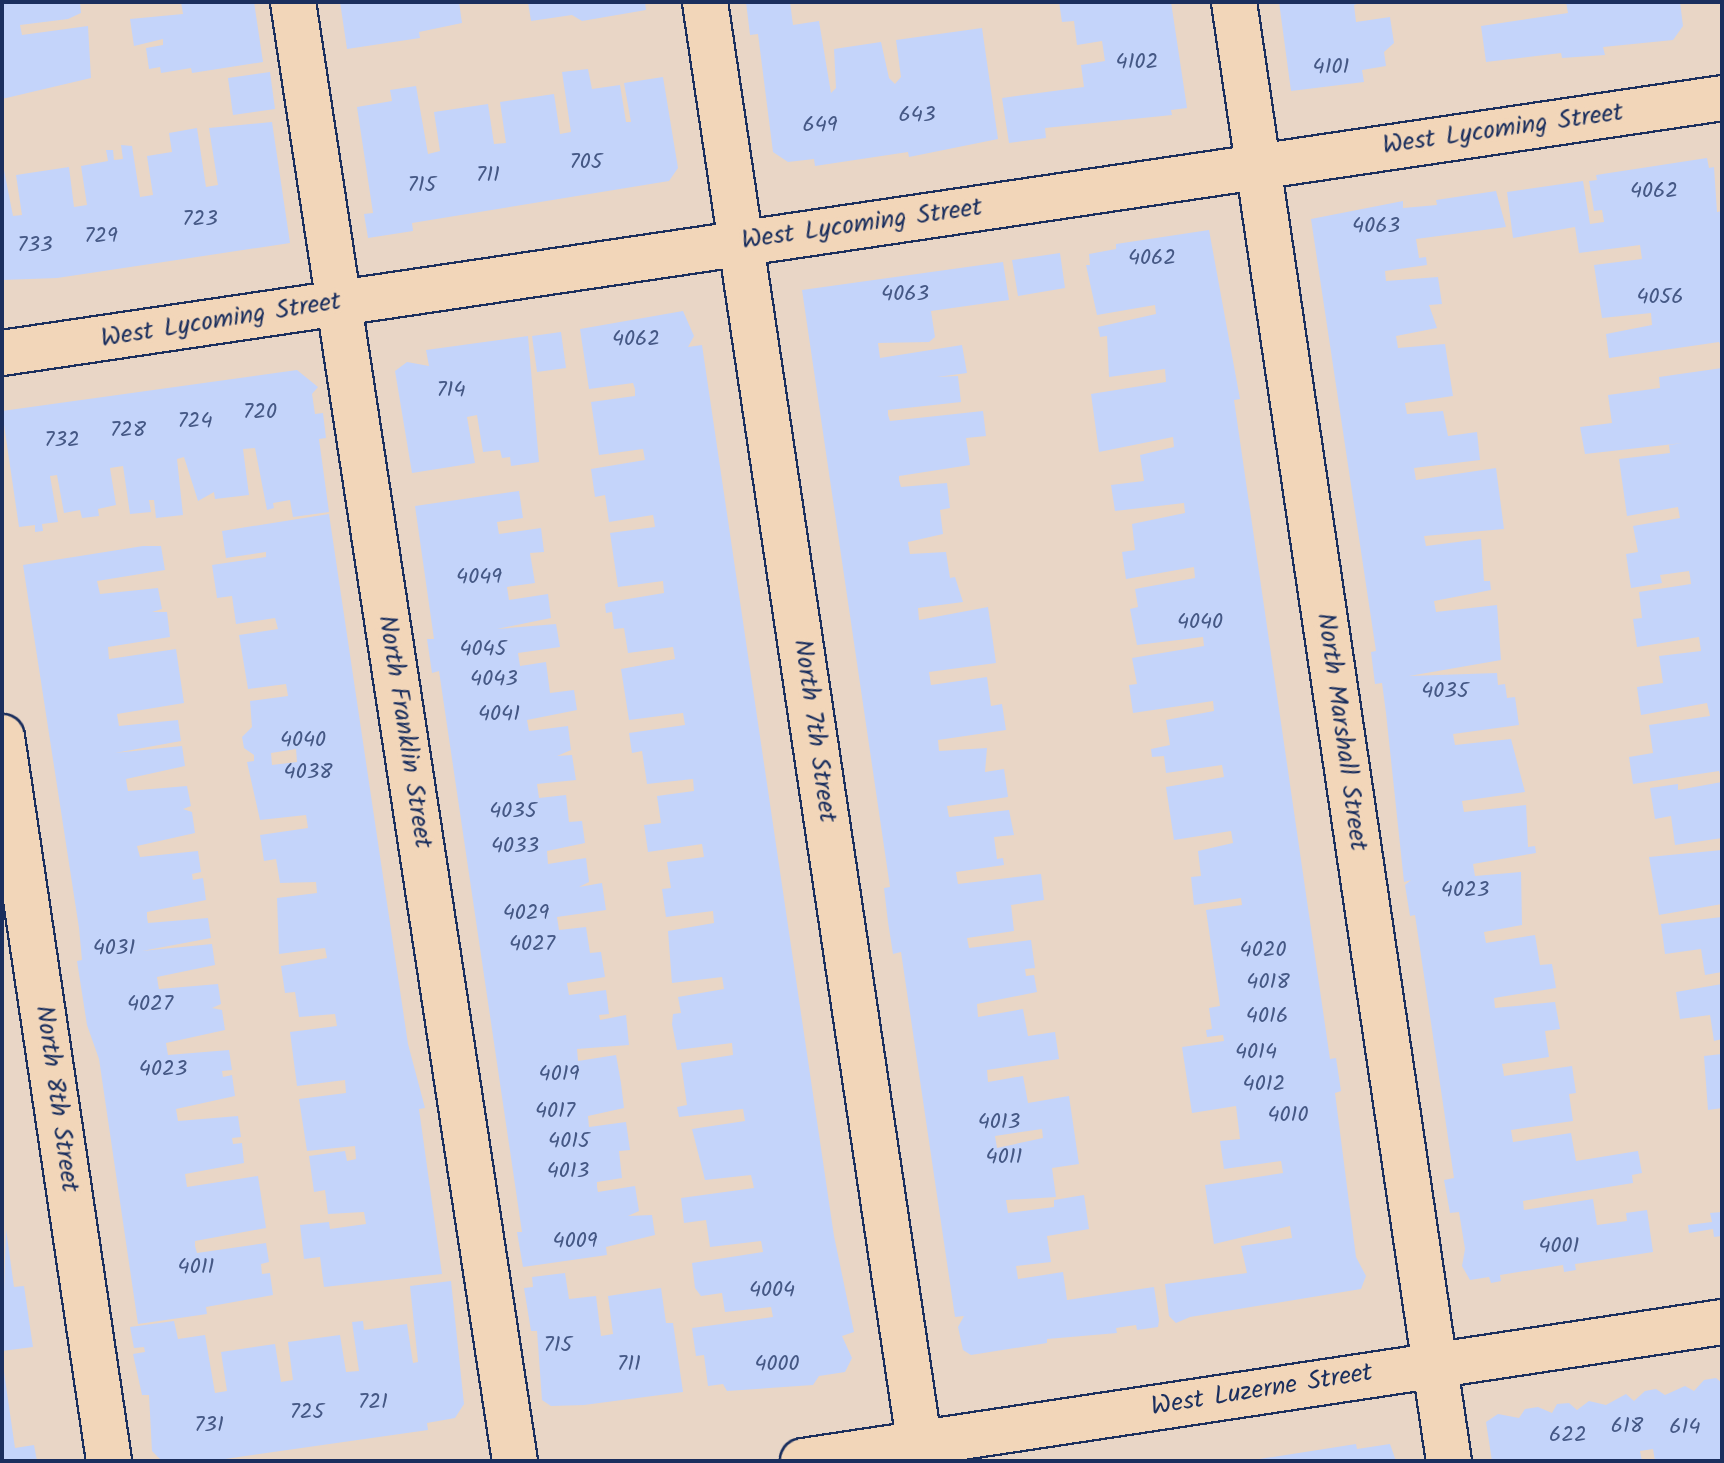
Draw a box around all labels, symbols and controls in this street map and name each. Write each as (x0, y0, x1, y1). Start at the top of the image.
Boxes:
house number: 4102 (1116, 50, 1158, 76)
house number: 4101 (1313, 55, 1349, 81)
street label: West Lycoming Street (1381, 98, 1625, 162)
house number: 643 (899, 103, 935, 129)
house number: 649 (802, 113, 838, 139)
house number: 705 (570, 150, 602, 176)
house number: 711 (476, 163, 500, 189)
house number: 715 (408, 173, 436, 199)
house number: 4062 (1630, 179, 1678, 205)
street label: West Lycoming Street (740, 193, 984, 257)
house number: 723 (182, 207, 218, 233)
house number: 4063 (1352, 214, 1400, 240)
house number: 729 (84, 224, 118, 250)
house number: 733 (17, 233, 53, 259)
house number: 4062 (1128, 246, 1176, 272)
house number: 4063 (881, 282, 929, 308)
house number: 4056 (1636, 285, 1684, 311)
street label: West Lycoming Street (99, 287, 343, 355)
house number: 4062 (612, 327, 660, 353)
house number: 714 (436, 378, 466, 404)
house number: 720 (243, 400, 277, 426)
house number: 724 (177, 409, 213, 435)
house number: 728 (110, 418, 146, 444)
house number: 732 (44, 428, 80, 454)
house number: 4049 (456, 565, 502, 591)
house number: 4040 (1177, 610, 1223, 636)
street label: North Marshall Street (1309, 611, 1373, 853)
street label: North Franklin Street (370, 613, 438, 851)
house number: 4045 (459, 637, 507, 663)
street label: North 7th Street (786, 637, 842, 825)
house number: 4043 (470, 667, 518, 693)
house number: 4035 (1421, 679, 1469, 705)
house number: 4041 (478, 702, 520, 728)
house number: 4040 (280, 728, 326, 754)
house number: 4038 (284, 760, 332, 786)
house number: 4035 (489, 799, 537, 825)
house number: 4033 (491, 834, 539, 860)
house number: 4023 (1441, 878, 1489, 904)
house number: 4029 (503, 901, 549, 927)
house number: 4027 (509, 932, 555, 958)
house number: 4031 (93, 936, 135, 962)
house number: 4020 (1240, 938, 1286, 964)
house number: 4018 (1246, 970, 1290, 996)
house number: 4027 (127, 992, 173, 1018)
street label: North 8th Street (27, 1004, 85, 1194)
house number: 4016 (1246, 1004, 1288, 1030)
house number: 4014 (1235, 1040, 1277, 1066)
house number: 4023 (139, 1057, 187, 1083)
house number: 4019 (539, 1062, 579, 1088)
house number: 4012 (1243, 1072, 1285, 1098)
house number: 4017 (535, 1099, 575, 1125)
house number: 4010 (1267, 1103, 1309, 1129)
house number: 4013 (978, 1110, 1020, 1136)
house number: 4015 (548, 1129, 590, 1155)
house number: 4011 (986, 1145, 1022, 1171)
house number: 4013 (547, 1159, 589, 1185)
house number: 4009 (553, 1229, 597, 1255)
house number: 4001 (1538, 1234, 1580, 1260)
house number: 4011 (178, 1255, 214, 1281)
house number: 4004 (749, 1278, 795, 1304)
house number: 715 (544, 1333, 572, 1359)
house number: 711 (617, 1352, 641, 1378)
house number: 4000 (754, 1352, 800, 1378)
street label: West Luzerne Street (1149, 1358, 1375, 1424)
house number: 721 (358, 1390, 388, 1416)
house number: 725 (290, 1400, 324, 1426)
house number: 731 (194, 1413, 224, 1439)
house number: 618 (1611, 1414, 1643, 1440)
house number: 614 (1669, 1415, 1701, 1441)
house number: 622 (1549, 1423, 1587, 1449)

